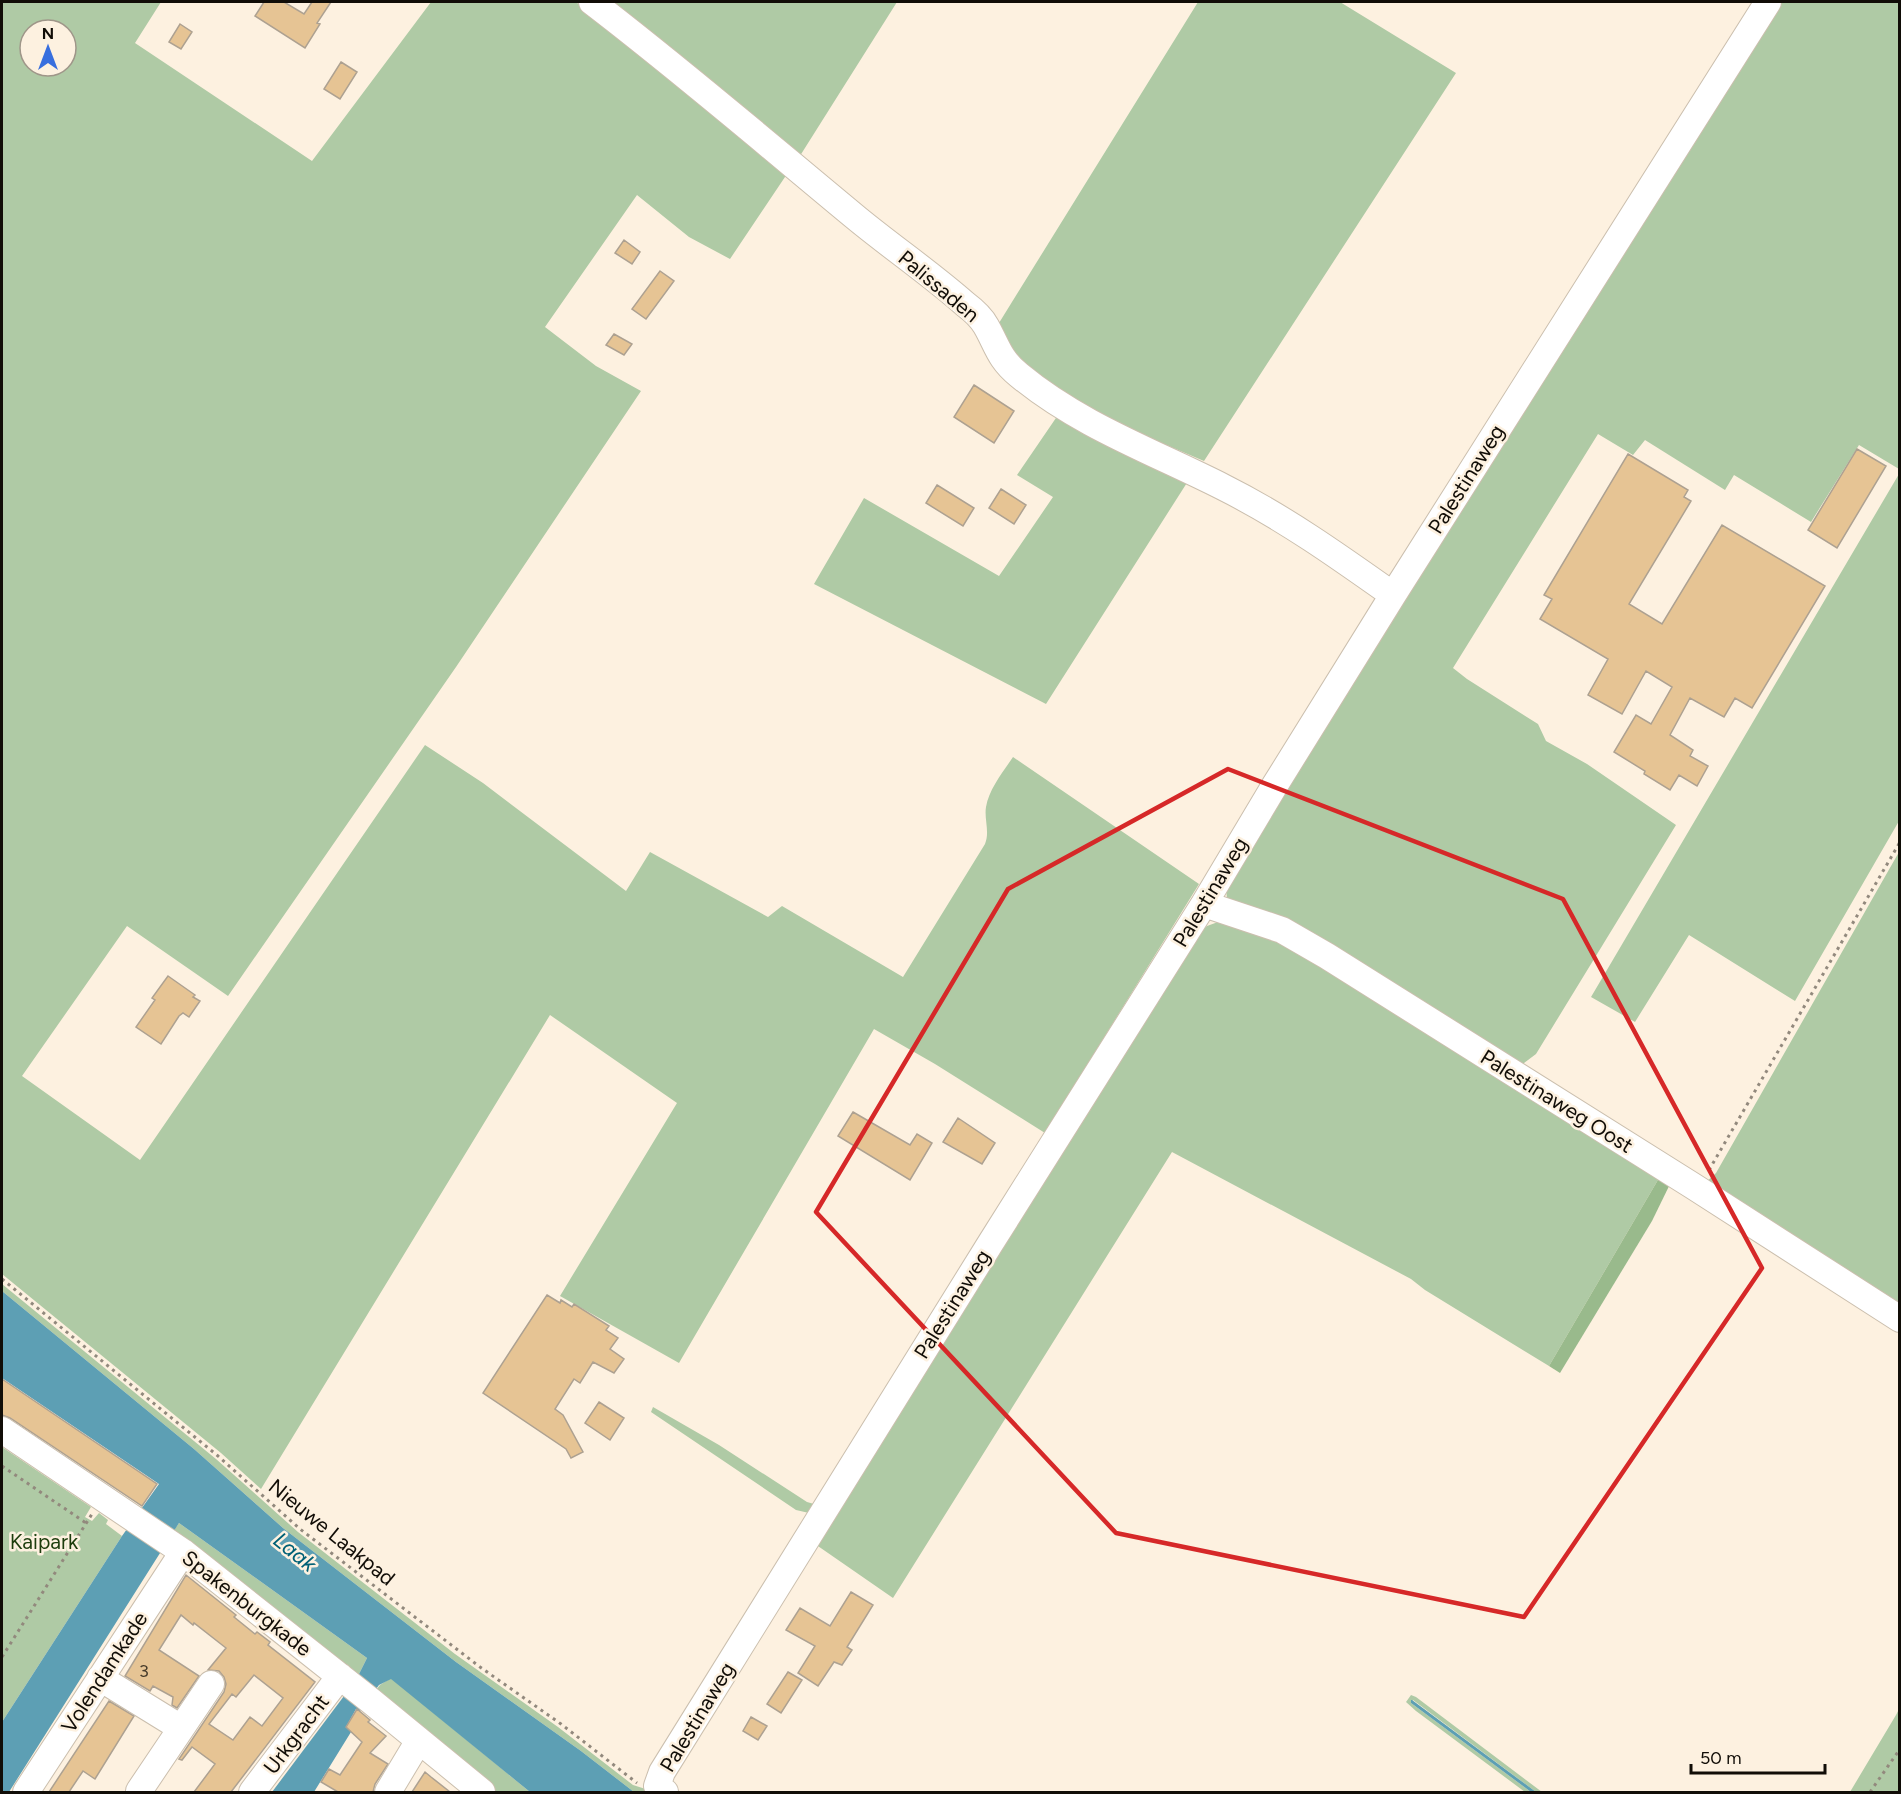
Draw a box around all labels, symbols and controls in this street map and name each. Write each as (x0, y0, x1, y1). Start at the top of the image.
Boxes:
north arrow (18, 18, 78, 78)
text: N (42, 24, 54, 43)
street label: Palissaden (893, 245, 985, 327)
street label: Palestinaweg (1423, 420, 1509, 538)
street label: Palestinaweg (1167, 833, 1253, 951)
street label: Palestinaweg Oost (1476, 1044, 1638, 1158)
street label: Palestinaweg (909, 1245, 995, 1363)
street label: Nieuwe Laakpad (264, 1473, 400, 1591)
water label: Laak (268, 1527, 322, 1577)
park label: Kaipark (10, 1529, 79, 1554)
street label: Spakenburgkade (177, 1545, 317, 1661)
street label: Volendamkade (56, 1607, 152, 1737)
street label: Palestinaweg (654, 1658, 740, 1776)
house number: 3 (139, 1660, 149, 1682)
street label: Urkgracht (258, 1689, 334, 1779)
scale bar (1691, 1737, 1824, 1775)
text: 50 m (1700, 1747, 1742, 1769)

